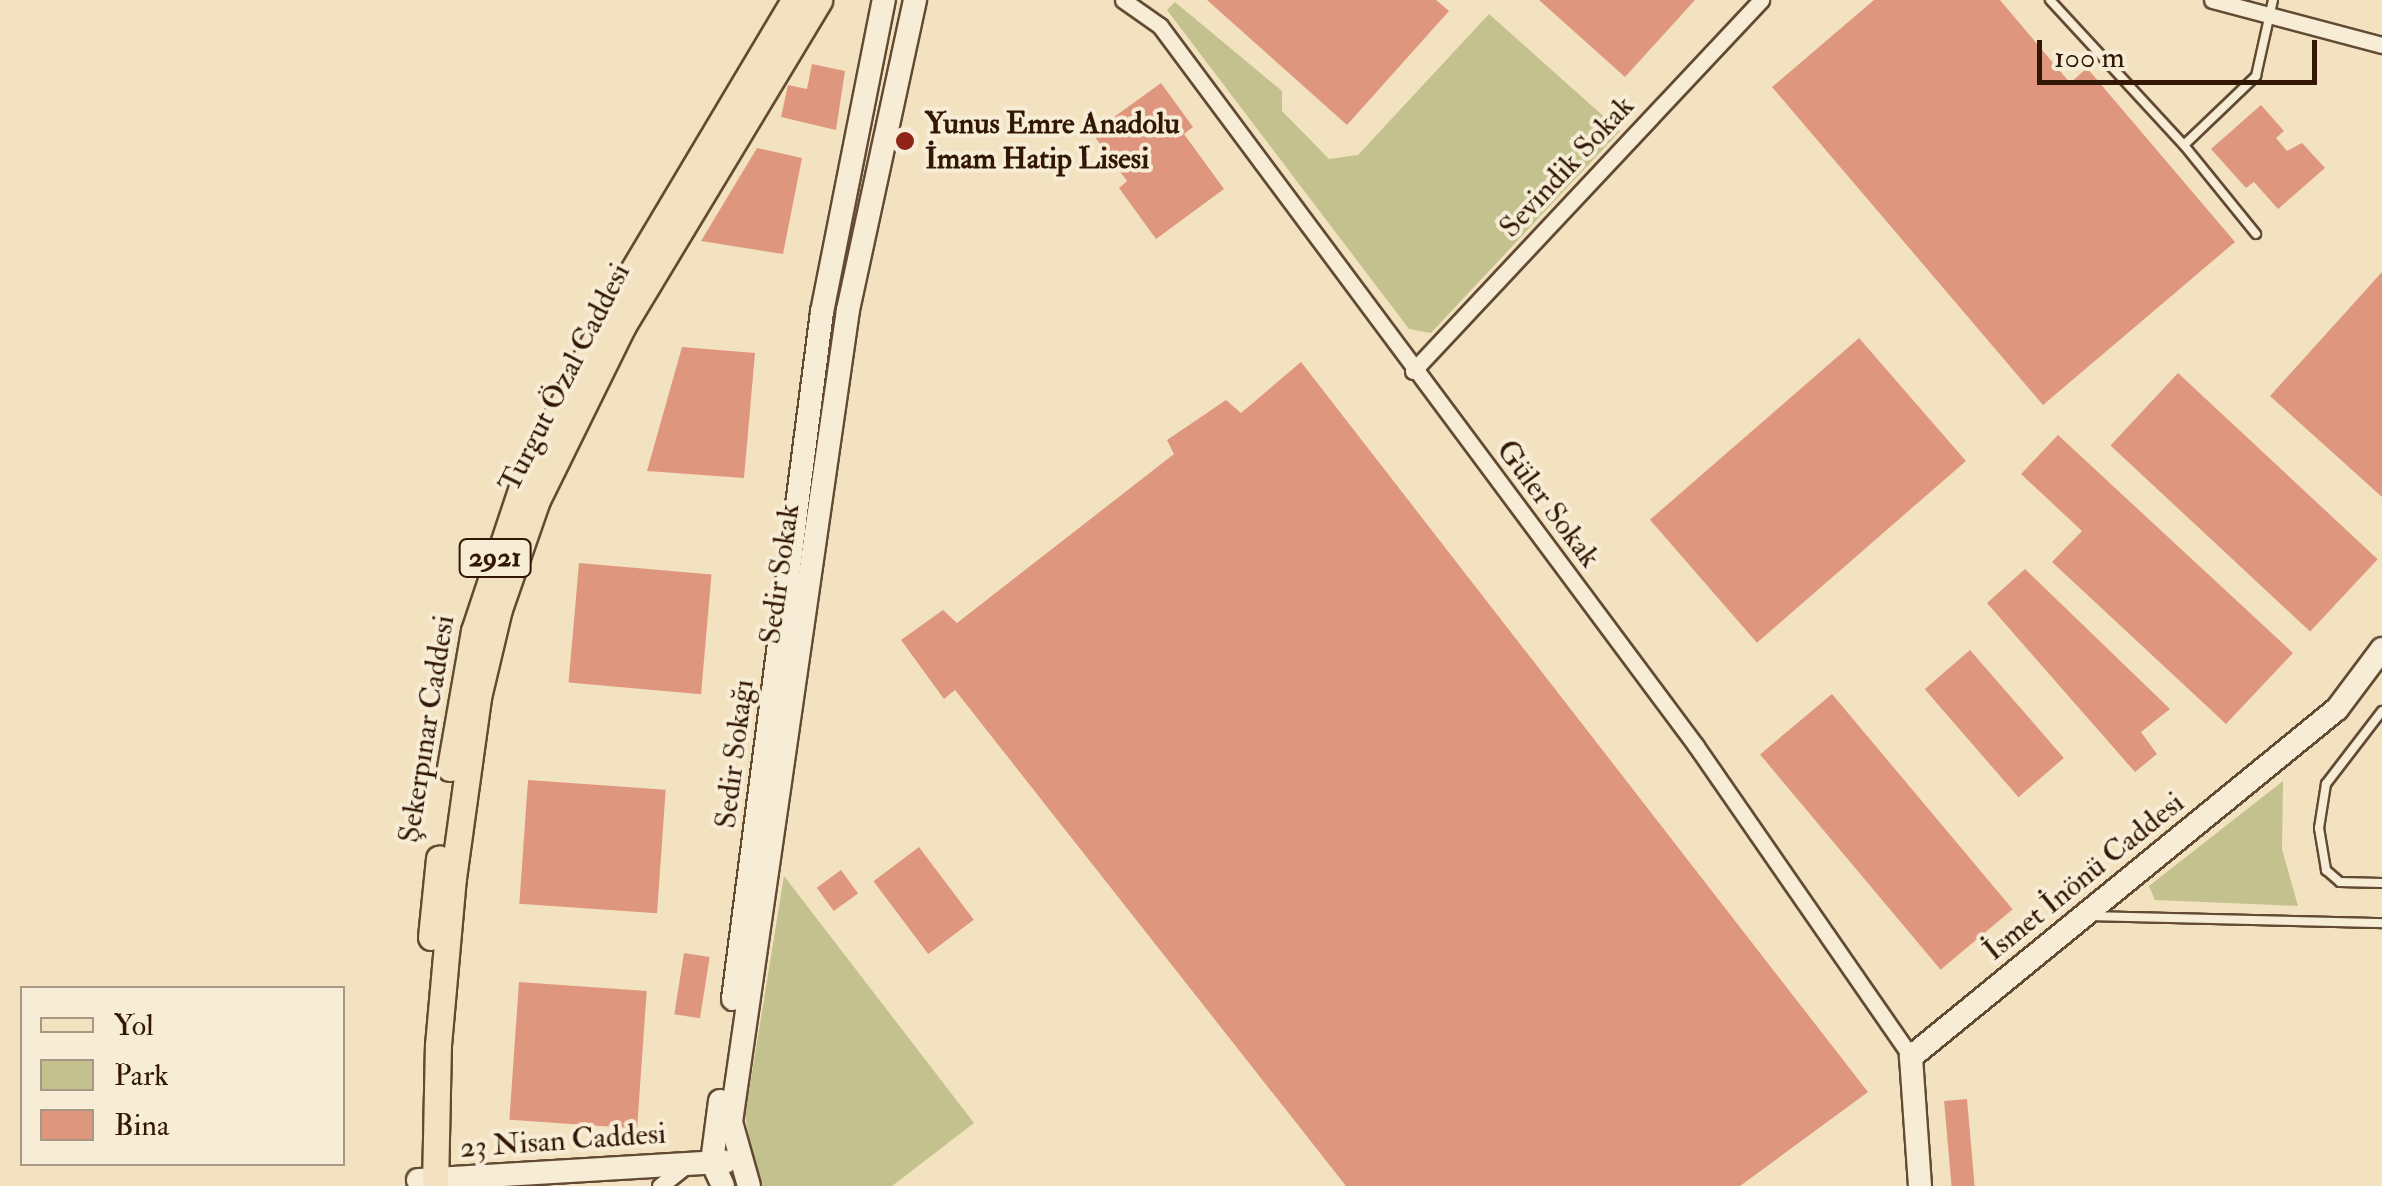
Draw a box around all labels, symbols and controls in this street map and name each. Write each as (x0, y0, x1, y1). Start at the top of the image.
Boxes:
scale bar (2042, 20, 2322, 82)
text: 100 m (2054, 39, 2125, 76)
street label: Sevindik Sokak (1492, 89, 1642, 245)
place label: Yunus Emre Anadolu İmam Hatip Lisesi (925, 106, 1180, 176)
marker: Yunus Emre Anadolu İmam Hatip Lisesi (894, 130, 916, 152)
street label: Turgut Özal Caddesi (492, 258, 638, 498)
street label: Güler Sokak (1488, 433, 1608, 575)
street label: Sedir Sokak (752, 502, 808, 646)
road number: 2921 (458, 535, 532, 581)
street label: Şekerpınar Caddesi (391, 613, 463, 845)
street label: Sedir Sokağı (708, 678, 762, 830)
street label: İsmet İnönü Caddesi (1976, 785, 2192, 969)
legend (20, 986, 345, 1166)
text: Yol (114, 1007, 154, 1044)
text: Park (114, 1057, 169, 1094)
text: Bina (114, 1107, 169, 1144)
street label: 23 Nisan Caddesi (459, 1116, 667, 1166)

